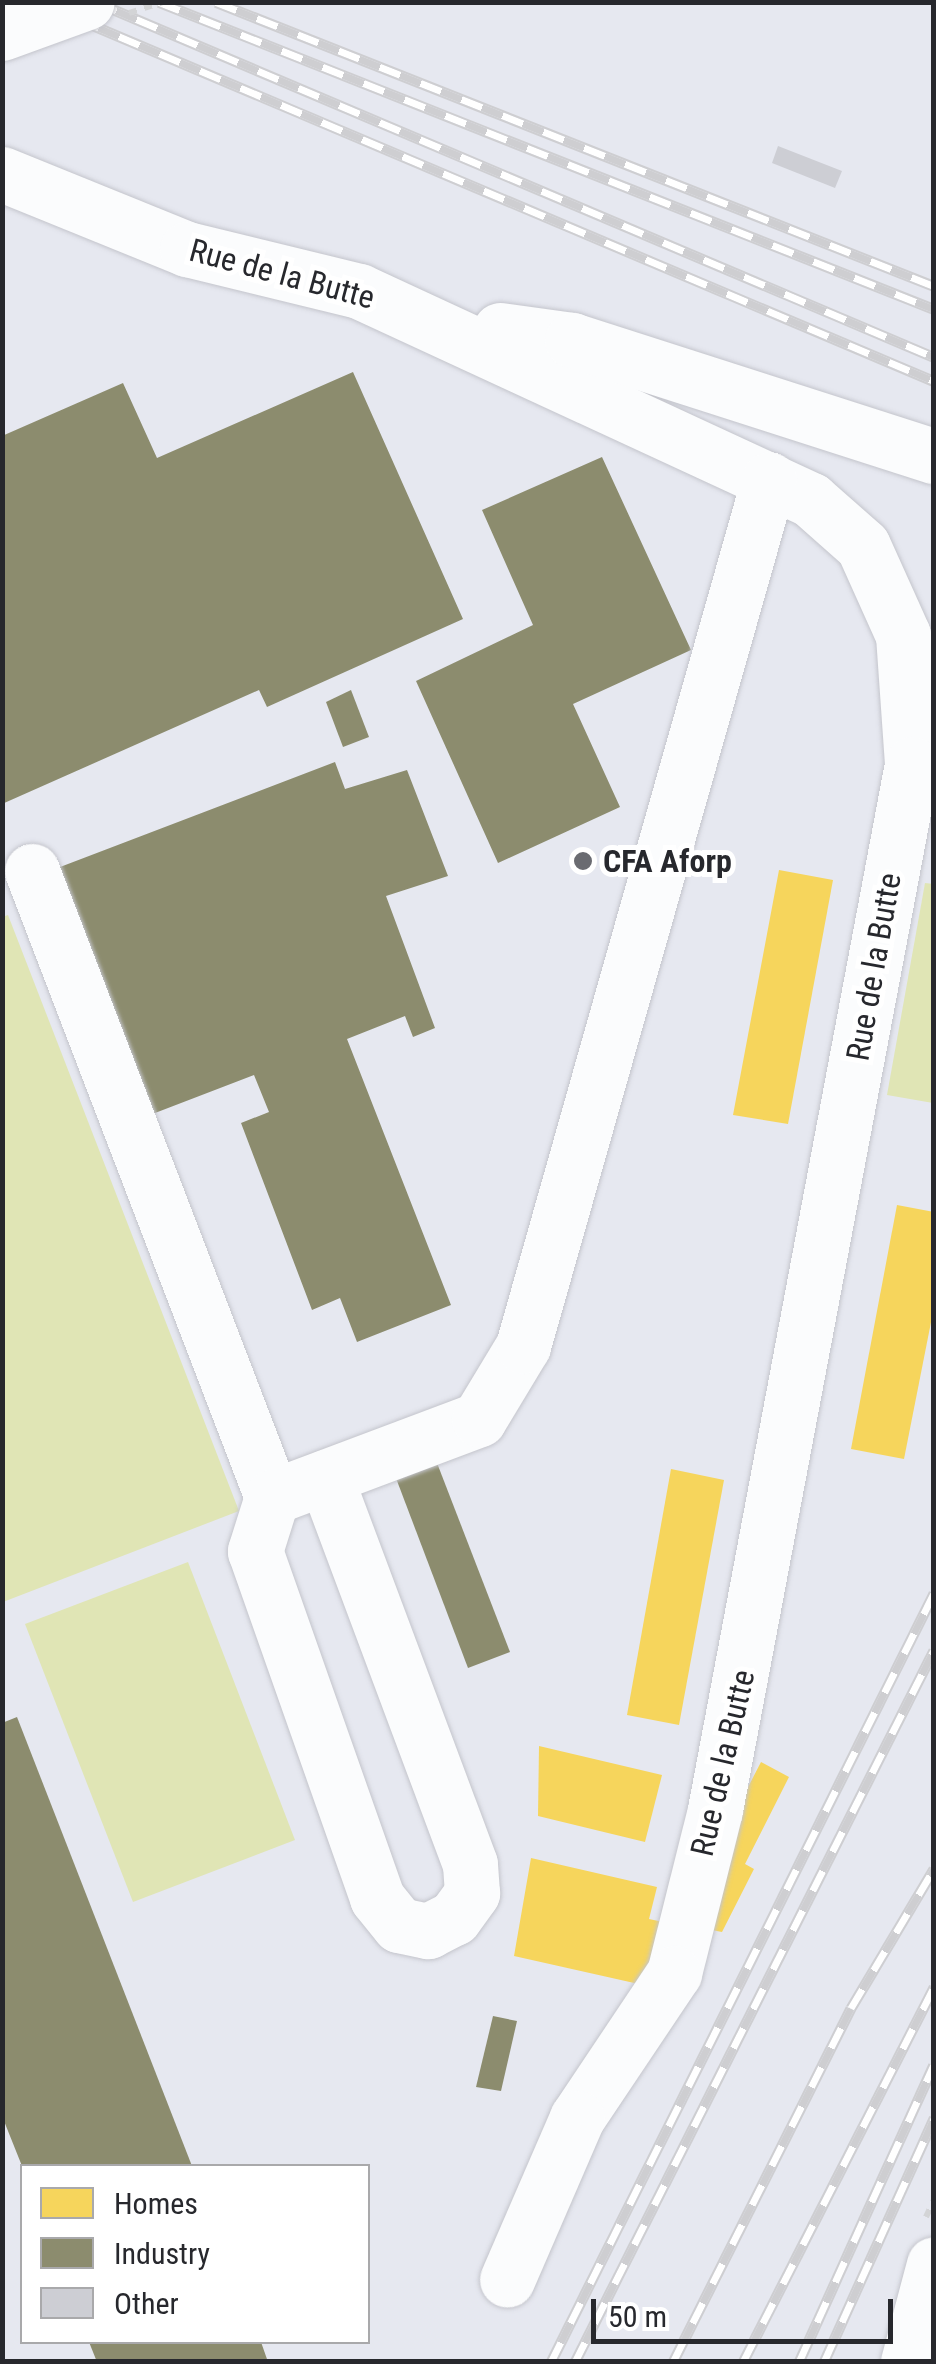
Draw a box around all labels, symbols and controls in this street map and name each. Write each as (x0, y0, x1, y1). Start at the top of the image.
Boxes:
street label: Rue de la Butte (185, 231, 379, 317)
place label: CFA Aforp (603, 842, 732, 880)
marker: CFA Aforp (572, 850, 594, 872)
street label: Rue de la Butte (839, 870, 909, 1064)
street label: Rue de la Butte (683, 1666, 763, 1860)
legend (20, 2164, 370, 2344)
text: Homes (114, 2186, 198, 2221)
text: Industry (114, 2236, 210, 2271)
scale bar (596, 2279, 898, 2341)
text: Other (114, 2286, 179, 2321)
text: 50 m (608, 2299, 667, 2334)

